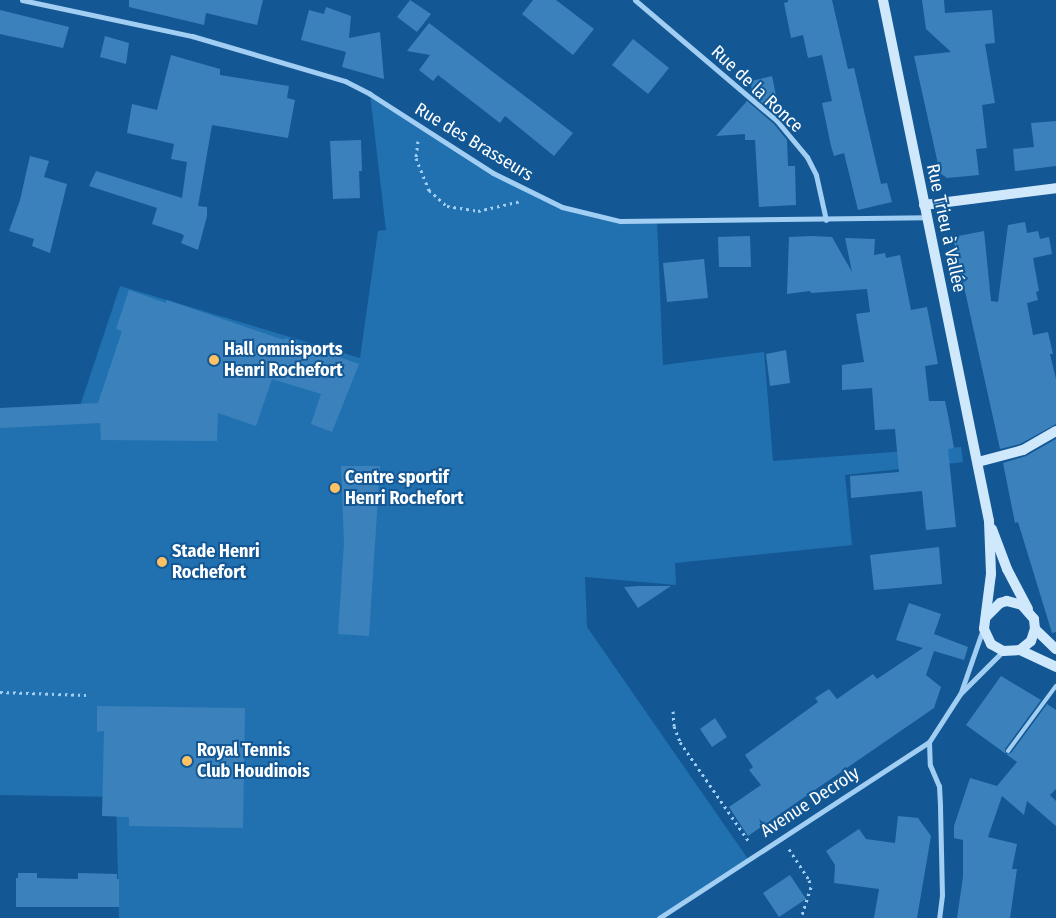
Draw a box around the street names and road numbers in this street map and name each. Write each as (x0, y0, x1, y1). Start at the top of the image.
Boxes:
street label: Rue de la Ronce (707, 41, 807, 137)
street label: Rue des Brasseurs (411, 98, 537, 186)
street label: Rue Trieu à Vallée (922, 162, 970, 294)
street label: Avenue Decroly (757, 762, 863, 842)

